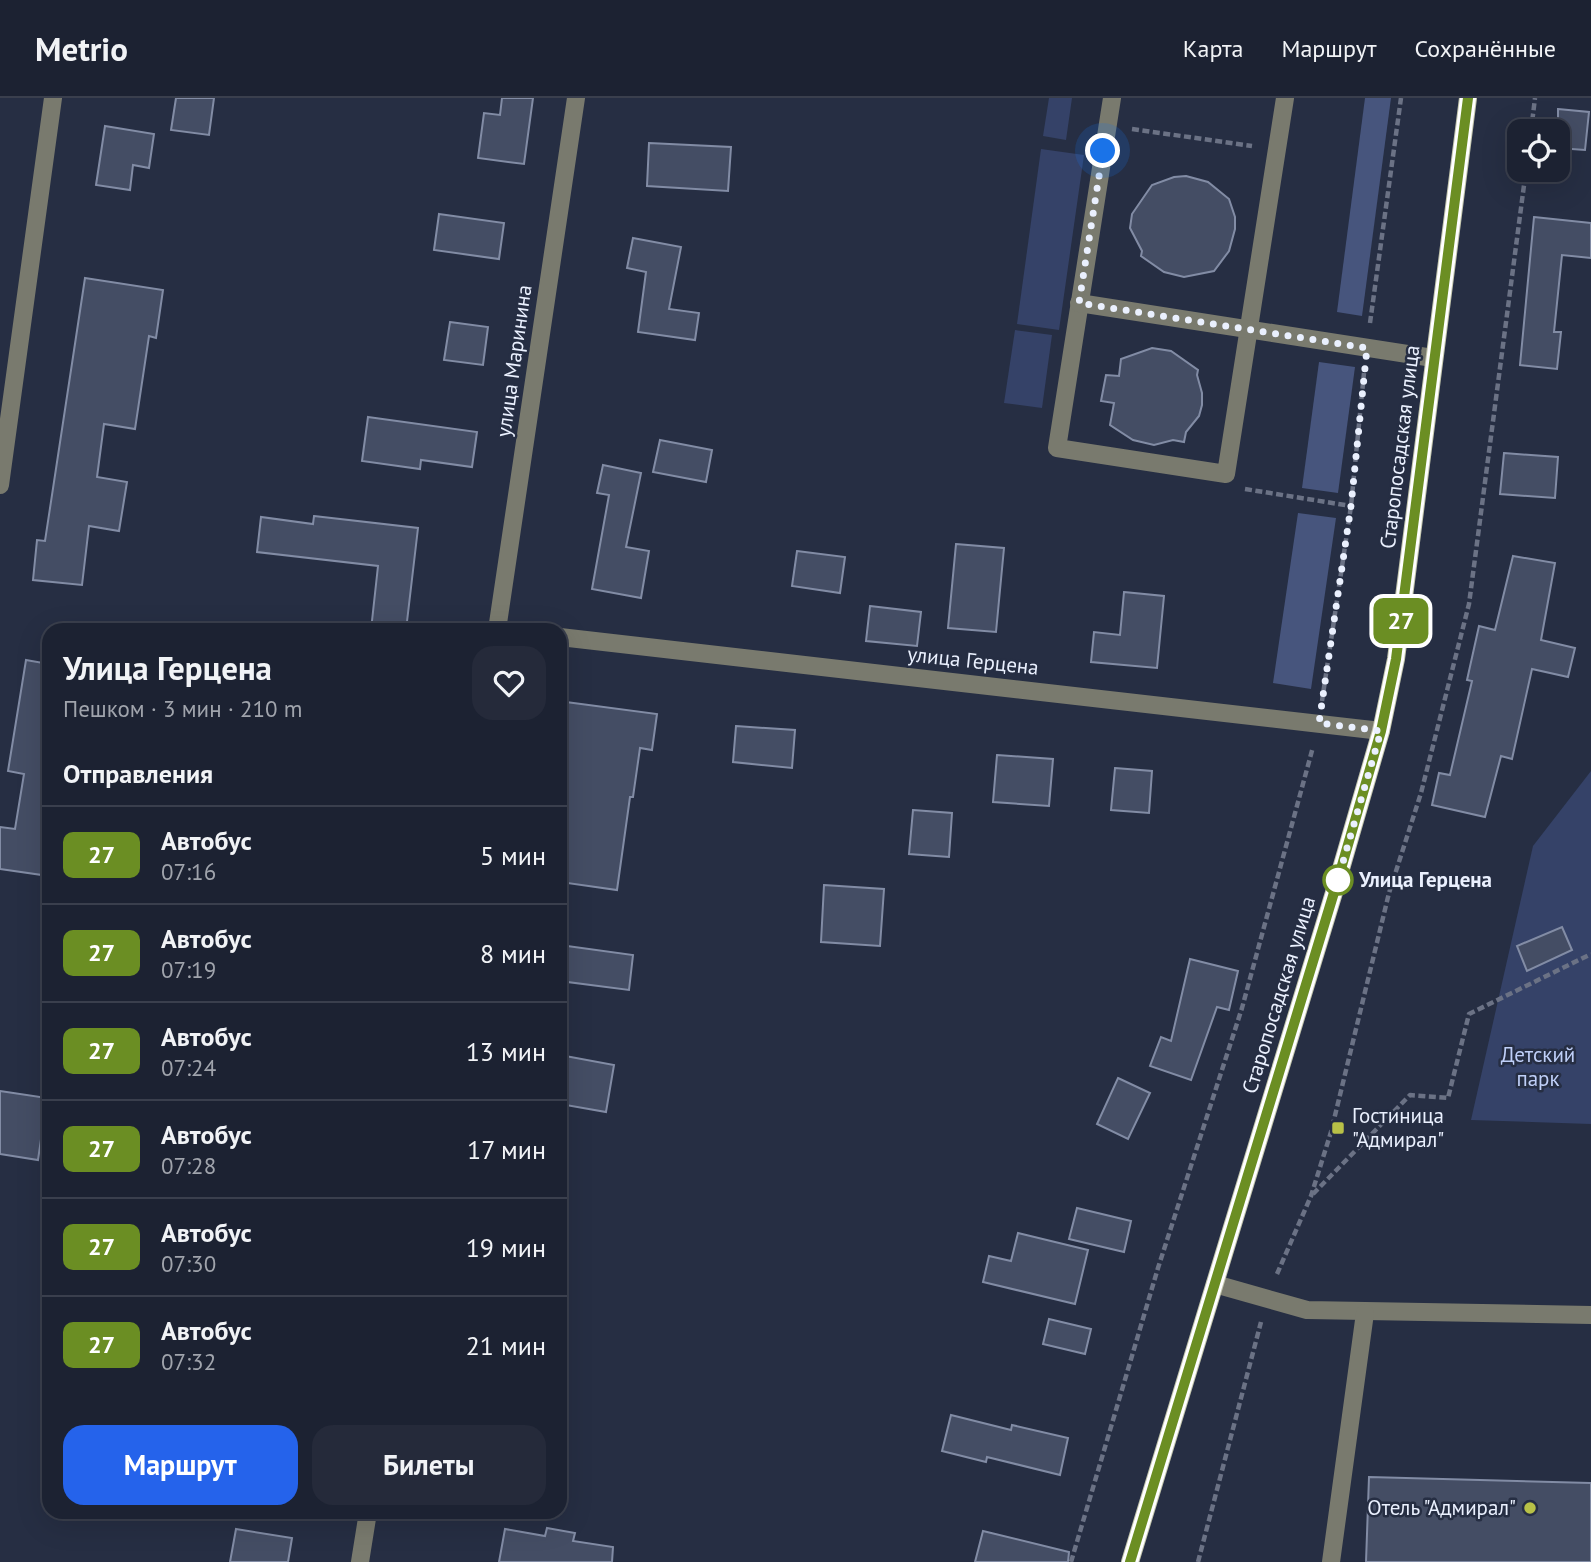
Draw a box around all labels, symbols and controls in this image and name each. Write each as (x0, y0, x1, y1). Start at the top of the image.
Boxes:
text: Metrio (35, 27, 128, 70)
text: Карта (1183, 33, 1243, 64)
text: Маршрут (1281, 33, 1376, 64)
text: Сохранённые (1414, 33, 1556, 64)
map controls (1507, 119, 1570, 182)
button: locate (1507, 119, 1570, 182)
your location (1085, 133, 1120, 168)
street label: улица Маринина (489, 283, 538, 439)
street label: Старопосадская улица (1374, 344, 1425, 550)
line badge: 27 (1370, 598, 1432, 644)
text: 27 (1387, 605, 1415, 636)
street label: улица Герцена (906, 640, 1040, 681)
text: Улица Герцена (63, 646, 272, 689)
button: heart (472, 646, 546, 720)
text: Пешком · 3 мин · 210 m (63, 694, 302, 723)
text: Отправления (63, 757, 213, 790)
text: Автобус (161, 824, 252, 857)
text: 27 (88, 839, 115, 870)
text: 5 мин (480, 839, 546, 872)
text: 07:16 (161, 857, 216, 886)
marker: Улица Герцена (1323, 865, 1353, 895)
place label: Улица Герцена (1358, 866, 1492, 893)
street label: Старопосадская улица (1236, 893, 1321, 1097)
text: Автобус (161, 922, 252, 955)
text: 27 (88, 937, 115, 968)
text: 8 мин (480, 937, 546, 970)
text: 07:19 (161, 955, 216, 984)
text: Автобус (161, 1020, 252, 1053)
text: 27 (88, 1035, 115, 1066)
text: 13 мин (466, 1035, 546, 1068)
park label: Детский парк (1501, 1041, 1575, 1092)
text: 07:24 (161, 1053, 216, 1082)
place label: Гостиница "Адмирал" (1352, 1102, 1444, 1153)
text: Автобус (161, 1118, 252, 1151)
marker: Гостиница "Адмирал" (1330, 1120, 1346, 1136)
text: 27 (88, 1133, 115, 1164)
text: 17 мин (467, 1133, 546, 1166)
text: 07:28 (161, 1151, 216, 1180)
text: Автобус (161, 1216, 252, 1249)
text: 27 (88, 1231, 115, 1262)
text: 19 мин (466, 1231, 546, 1264)
text: 07:30 (161, 1249, 216, 1278)
text: Автобус (161, 1314, 252, 1347)
text: 27 (88, 1329, 115, 1360)
text: 21 мин (466, 1329, 546, 1362)
text: 07:32 (161, 1347, 216, 1376)
button: Маршрут (63, 1425, 298, 1505)
button: Билеты (312, 1425, 546, 1505)
place label: Отель "Адмирал" (1367, 1494, 1516, 1521)
marker: Отель "Адмирал" (1522, 1500, 1538, 1516)

